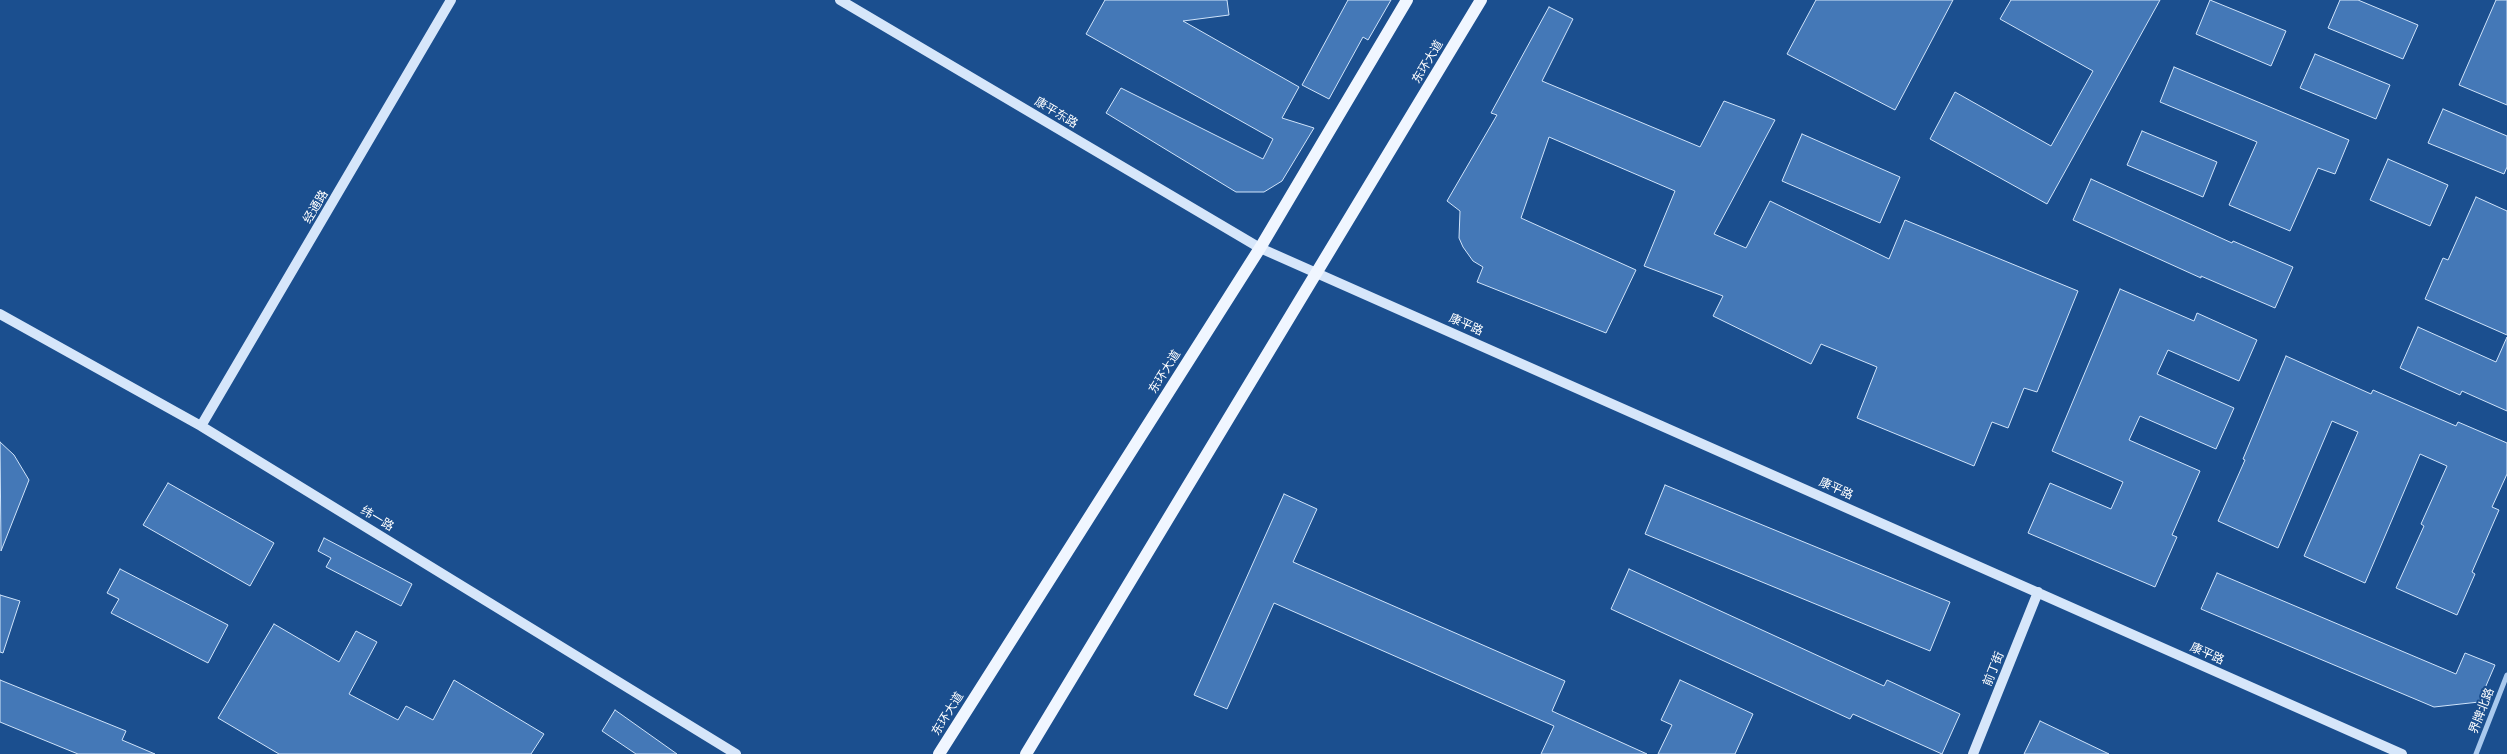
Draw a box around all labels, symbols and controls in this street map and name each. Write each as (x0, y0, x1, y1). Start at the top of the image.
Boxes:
street label: 东环大道 (1409, 38, 1447, 86)
street label: 康平东路 (1032, 94, 1080, 132)
street label: 经通路 (301, 188, 331, 226)
street label: 康平路 (1447, 311, 1485, 339)
street label: 东环大道 (1146, 348, 1184, 396)
street label: 康平路 (1817, 475, 1855, 503)
street label: 纬一路 (358, 504, 396, 534)
street label: 康平路 (2188, 640, 2226, 668)
street label: 前丁街 (1981, 650, 2007, 688)
street label: 界牌北路 (2467, 686, 2497, 736)
street label: 东环大道 (929, 690, 967, 738)

